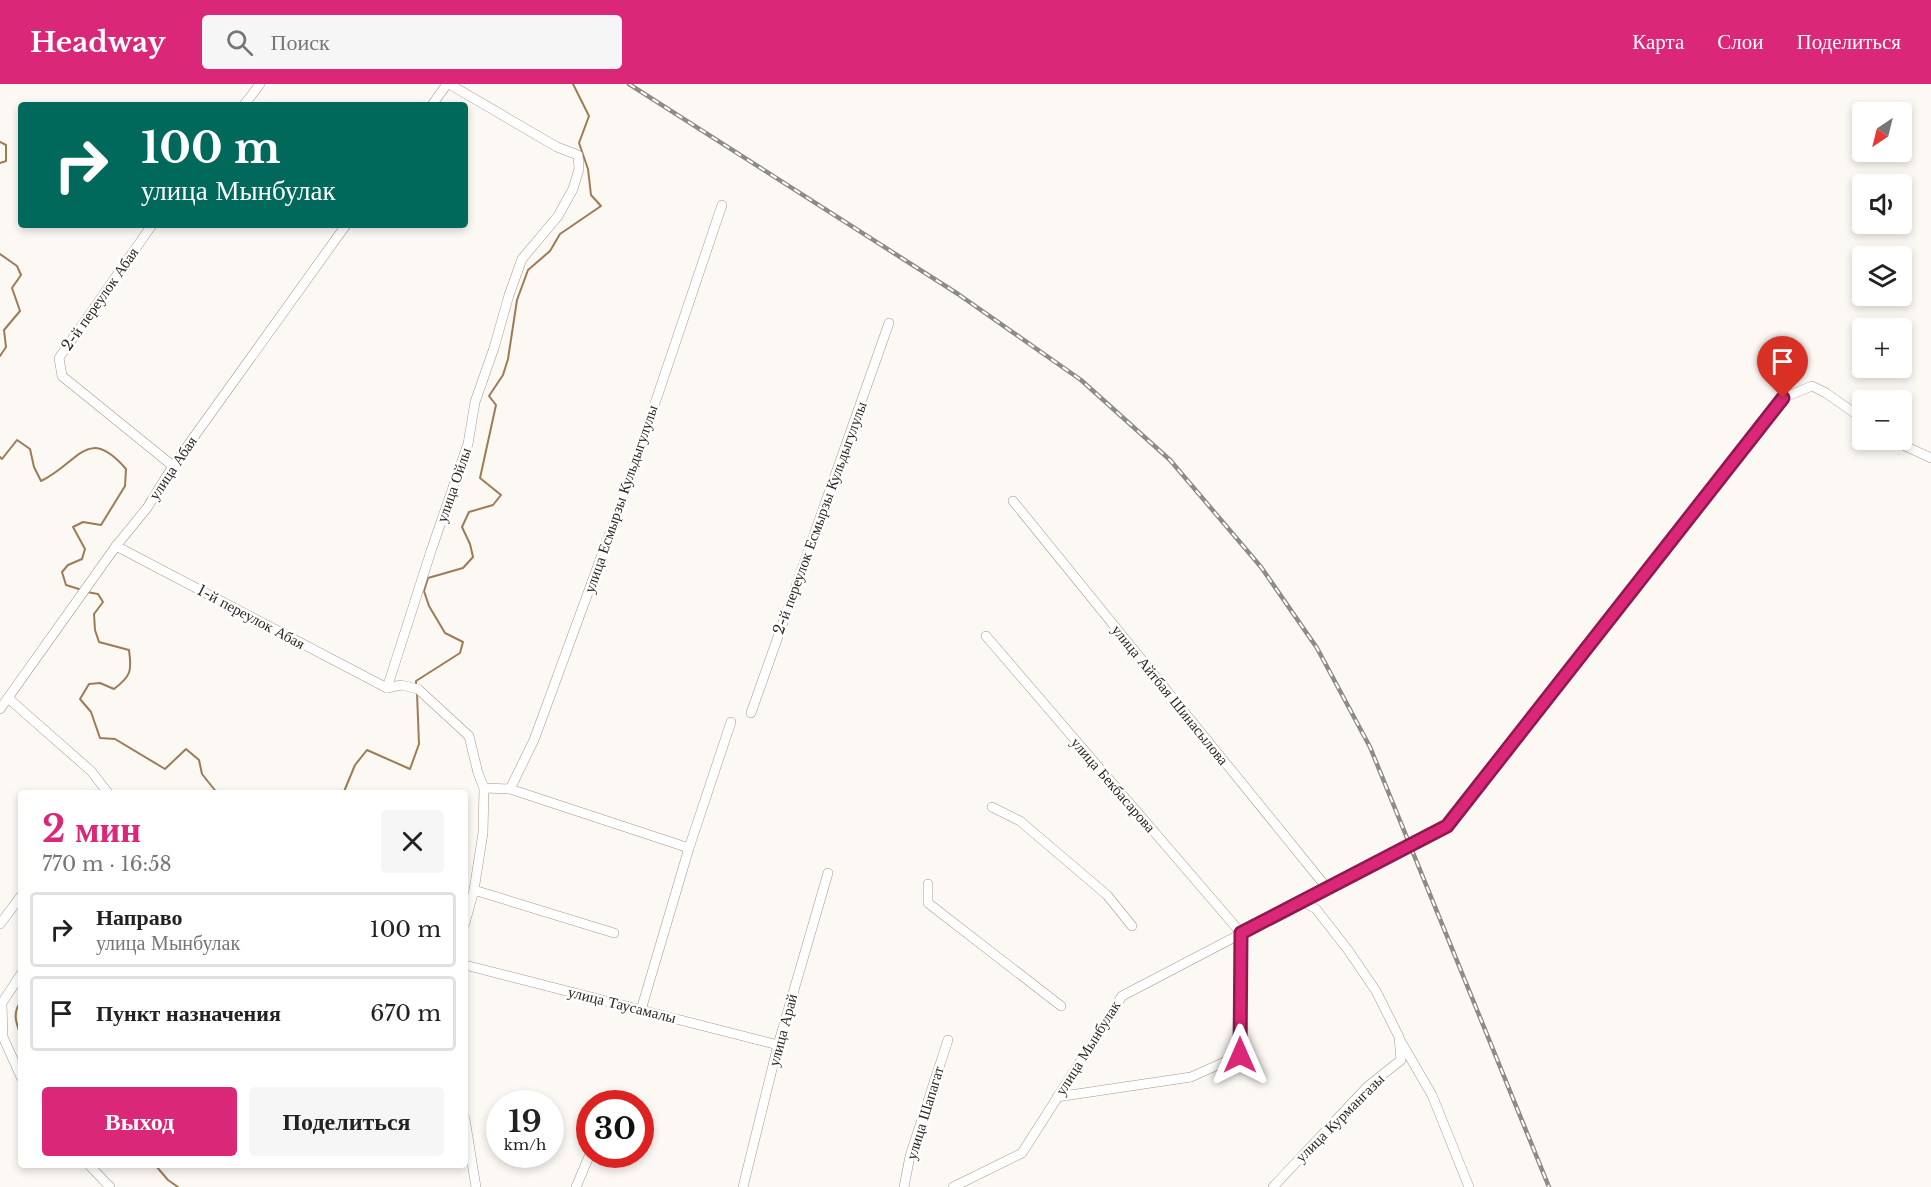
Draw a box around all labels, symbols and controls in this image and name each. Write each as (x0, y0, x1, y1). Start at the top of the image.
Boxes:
search box (202, 15, 622, 69)
text: Headway (30, 25, 166, 60)
icon: search (223, 26, 256, 59)
text: Поиск (271, 29, 330, 56)
text: Карта (1632, 29, 1684, 55)
text: Слои (1717, 29, 1763, 55)
text: Поделиться (1796, 29, 1901, 55)
north arrow (1852, 102, 1912, 162)
map controls (1852, 102, 1912, 450)
text: 100 m (141, 122, 280, 174)
icon: right (42, 126, 120, 204)
text: улица Мынбулак (141, 174, 336, 207)
button: sound (1852, 174, 1912, 234)
street label: 2-й переулок Абая (57, 243, 142, 354)
button: layers (1852, 246, 1912, 306)
button: + (1852, 318, 1912, 378)
pin (1757, 336, 1808, 398)
icon: arrive (1766, 345, 1799, 378)
button: − (1852, 390, 1912, 450)
street label: 2-й переулок Есмырзы Кульдыгулулы (768, 399, 871, 637)
street label: улица Есмырзы Кульдыгулулы (579, 402, 662, 595)
street label: улица Абая (144, 432, 201, 503)
street label: улица Ойлы (432, 445, 475, 525)
street label: 1-й переулок Абая (194, 580, 308, 653)
street label: улица Айтбая Шинасылова (1108, 621, 1233, 769)
street label: улица Бекбасарова (1067, 733, 1160, 836)
text: 2 мин (42, 807, 141, 852)
button: close (381, 810, 444, 873)
text: 770 m · 16:58 (42, 852, 172, 876)
text: Направо (96, 904, 182, 931)
icon: right (45, 913, 78, 946)
text: 100 m (370, 916, 441, 943)
text: улица Мынбулак (96, 931, 240, 955)
street label: улица Таусамалы (566, 982, 678, 1027)
street label: улица Арай (764, 991, 801, 1068)
street label: улица Мынбулак (1051, 996, 1125, 1099)
icon: arrive (45, 997, 78, 1030)
text: Пункт назначения (96, 1000, 281, 1027)
text: 670 m (370, 1000, 441, 1027)
position arrow (1208, 1023, 1272, 1087)
street label: улица Шапагат (901, 1063, 948, 1162)
street label: улица Курмангазы (1291, 1069, 1388, 1166)
button: Выход (42, 1087, 237, 1156)
button: Поделиться (249, 1087, 444, 1156)
speed limit sign: 30 (576, 1090, 654, 1168)
text: 19 (508, 1103, 542, 1140)
text: km/h (504, 1135, 546, 1154)

